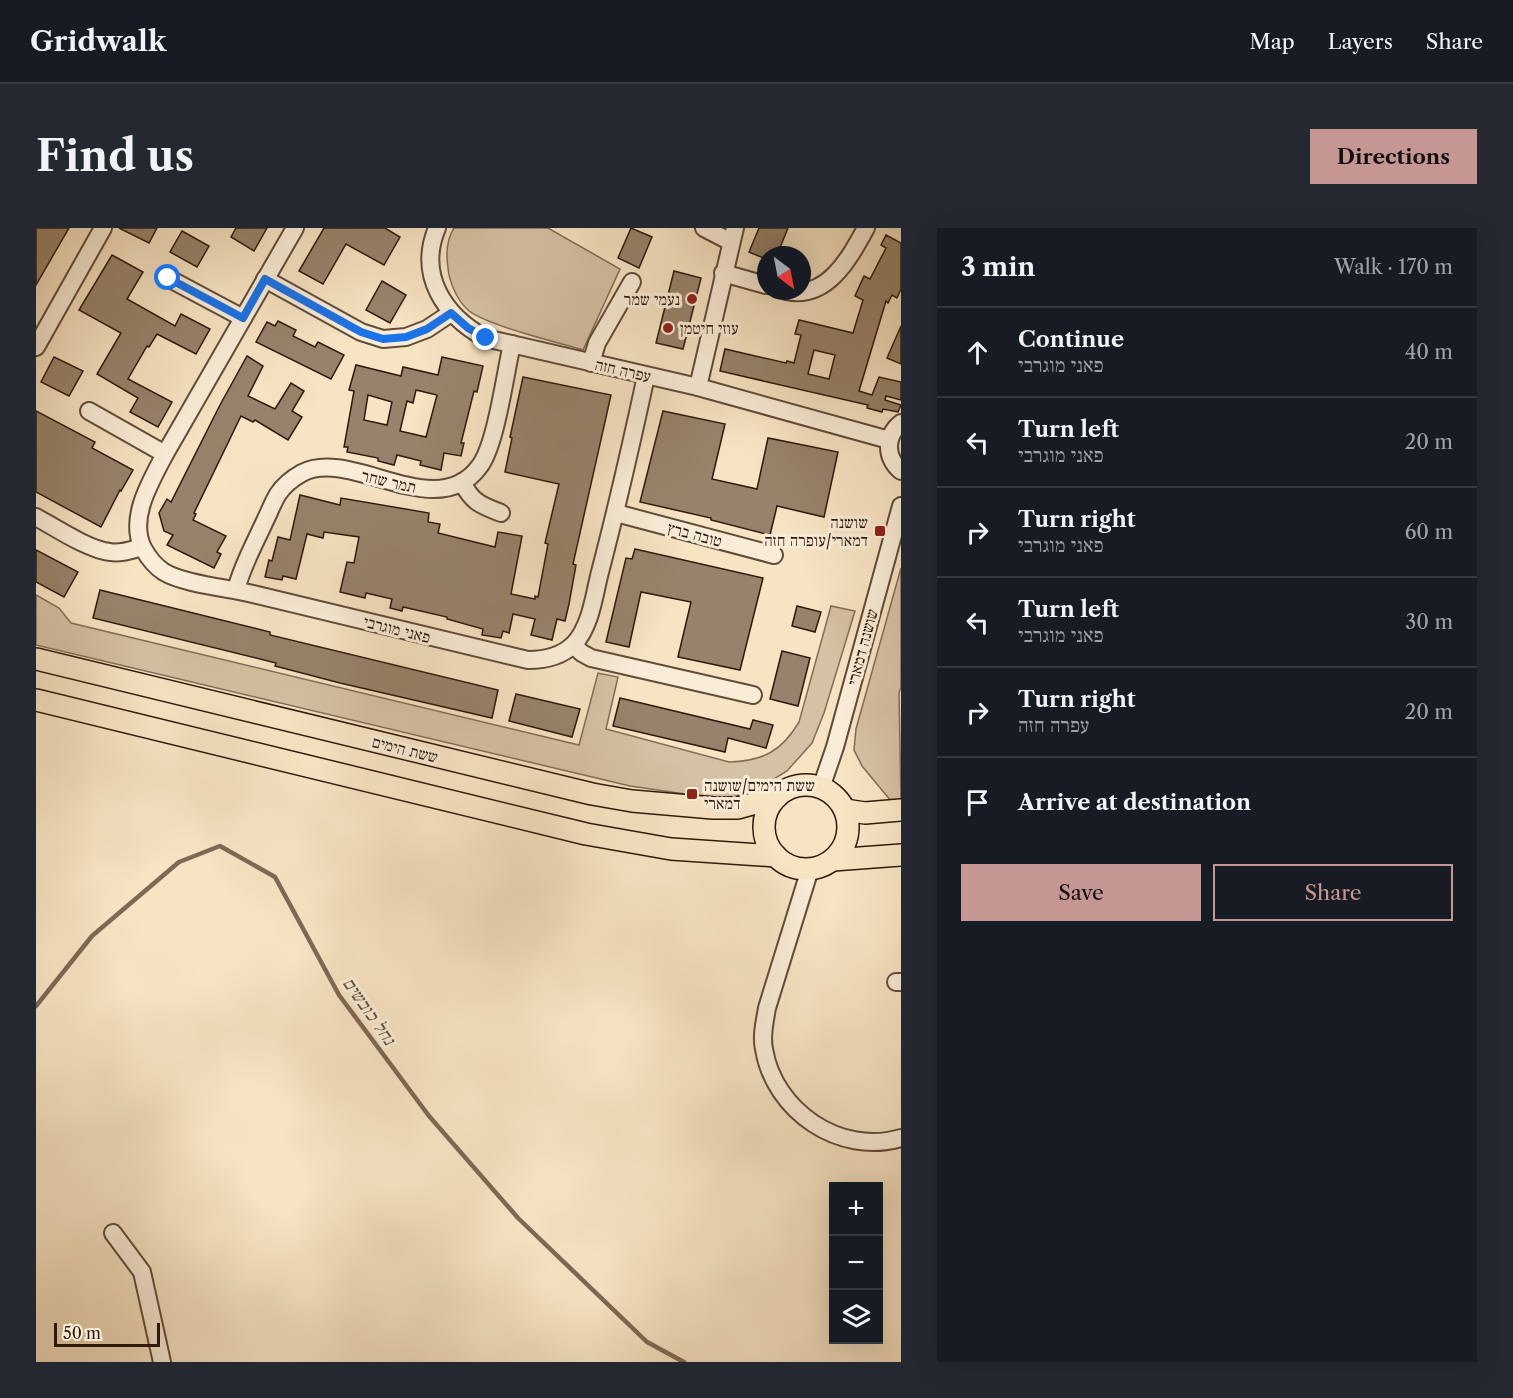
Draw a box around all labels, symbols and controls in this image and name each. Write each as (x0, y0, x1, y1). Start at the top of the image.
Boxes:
text: Gridwalk (30, 24, 166, 58)
text: Map (1250, 29, 1295, 54)
text: Layers (1328, 29, 1393, 54)
text: Share (1426, 29, 1483, 54)
button: Directions (1310, 129, 1477, 184)
text: Find us (36, 130, 194, 182)
north arrow (757, 246, 811, 300)
text: 3 min (961, 251, 1035, 283)
text: Walk · 170 m (1334, 255, 1453, 279)
route start (154, 264, 180, 290)
place label: נעמי שמר (624, 289, 680, 309)
marker: נעמי שמר (685, 292, 699, 306)
place label: עוזי חיטמן (680, 318, 739, 338)
marker: עוזי חיטמן (661, 321, 675, 335)
route end (472, 324, 498, 350)
text: Continue (1018, 326, 1124, 353)
icon: ahead (961, 336, 994, 369)
text: 40 m (1405, 340, 1453, 364)
text: פאני מוגרבי (1018, 353, 1104, 377)
street label: עפרה חזה (593, 354, 653, 386)
text: Turn left (1018, 416, 1119, 443)
icon: left (961, 426, 994, 459)
text: 20 m (1405, 430, 1453, 454)
text: פאני מוגרבי (1018, 443, 1104, 467)
street label: תמר שחר (360, 465, 418, 497)
text: Turn right (1018, 506, 1136, 533)
place label: שושנה דמארי/עופרה חזה (764, 512, 868, 550)
icon: right (961, 516, 994, 549)
street label: טובה ברץ (666, 517, 724, 551)
text: 60 m (1405, 520, 1453, 544)
marker: שושנה דמארי/עופרה חזה (873, 524, 887, 538)
text: פאני מוגרבי (1018, 533, 1104, 557)
text: Turn left (1018, 596, 1119, 623)
street label: שושנה דמארי (842, 606, 882, 687)
icon: left (961, 606, 994, 639)
text: 30 m (1405, 610, 1453, 634)
street label: פאני מוגרבי (361, 611, 433, 647)
text: פאני מוגרבי (1018, 623, 1104, 647)
text: Turn right (1018, 686, 1136, 713)
icon: right (961, 696, 994, 729)
text: 20 m (1405, 700, 1453, 724)
text: עפרה חזה (1018, 713, 1089, 737)
street label: ששת הימים (370, 731, 440, 767)
place label: ששת הימים/שושנה דמארי (704, 775, 815, 813)
icon: arrive (961, 786, 994, 819)
marker: ששת הימים/שושנה דמארי (685, 787, 699, 801)
text: Arrive at destination (1018, 789, 1251, 816)
button: Save (961, 864, 1201, 921)
button: Share (1213, 864, 1453, 921)
water label: נחל כובשים (338, 973, 401, 1051)
map controls (829, 1182, 883, 1344)
button: + (829, 1182, 883, 1236)
button: − (829, 1236, 883, 1290)
button: layers (829, 1290, 883, 1344)
scale bar (54, 1320, 160, 1348)
text: 50 m (63, 1323, 101, 1343)

